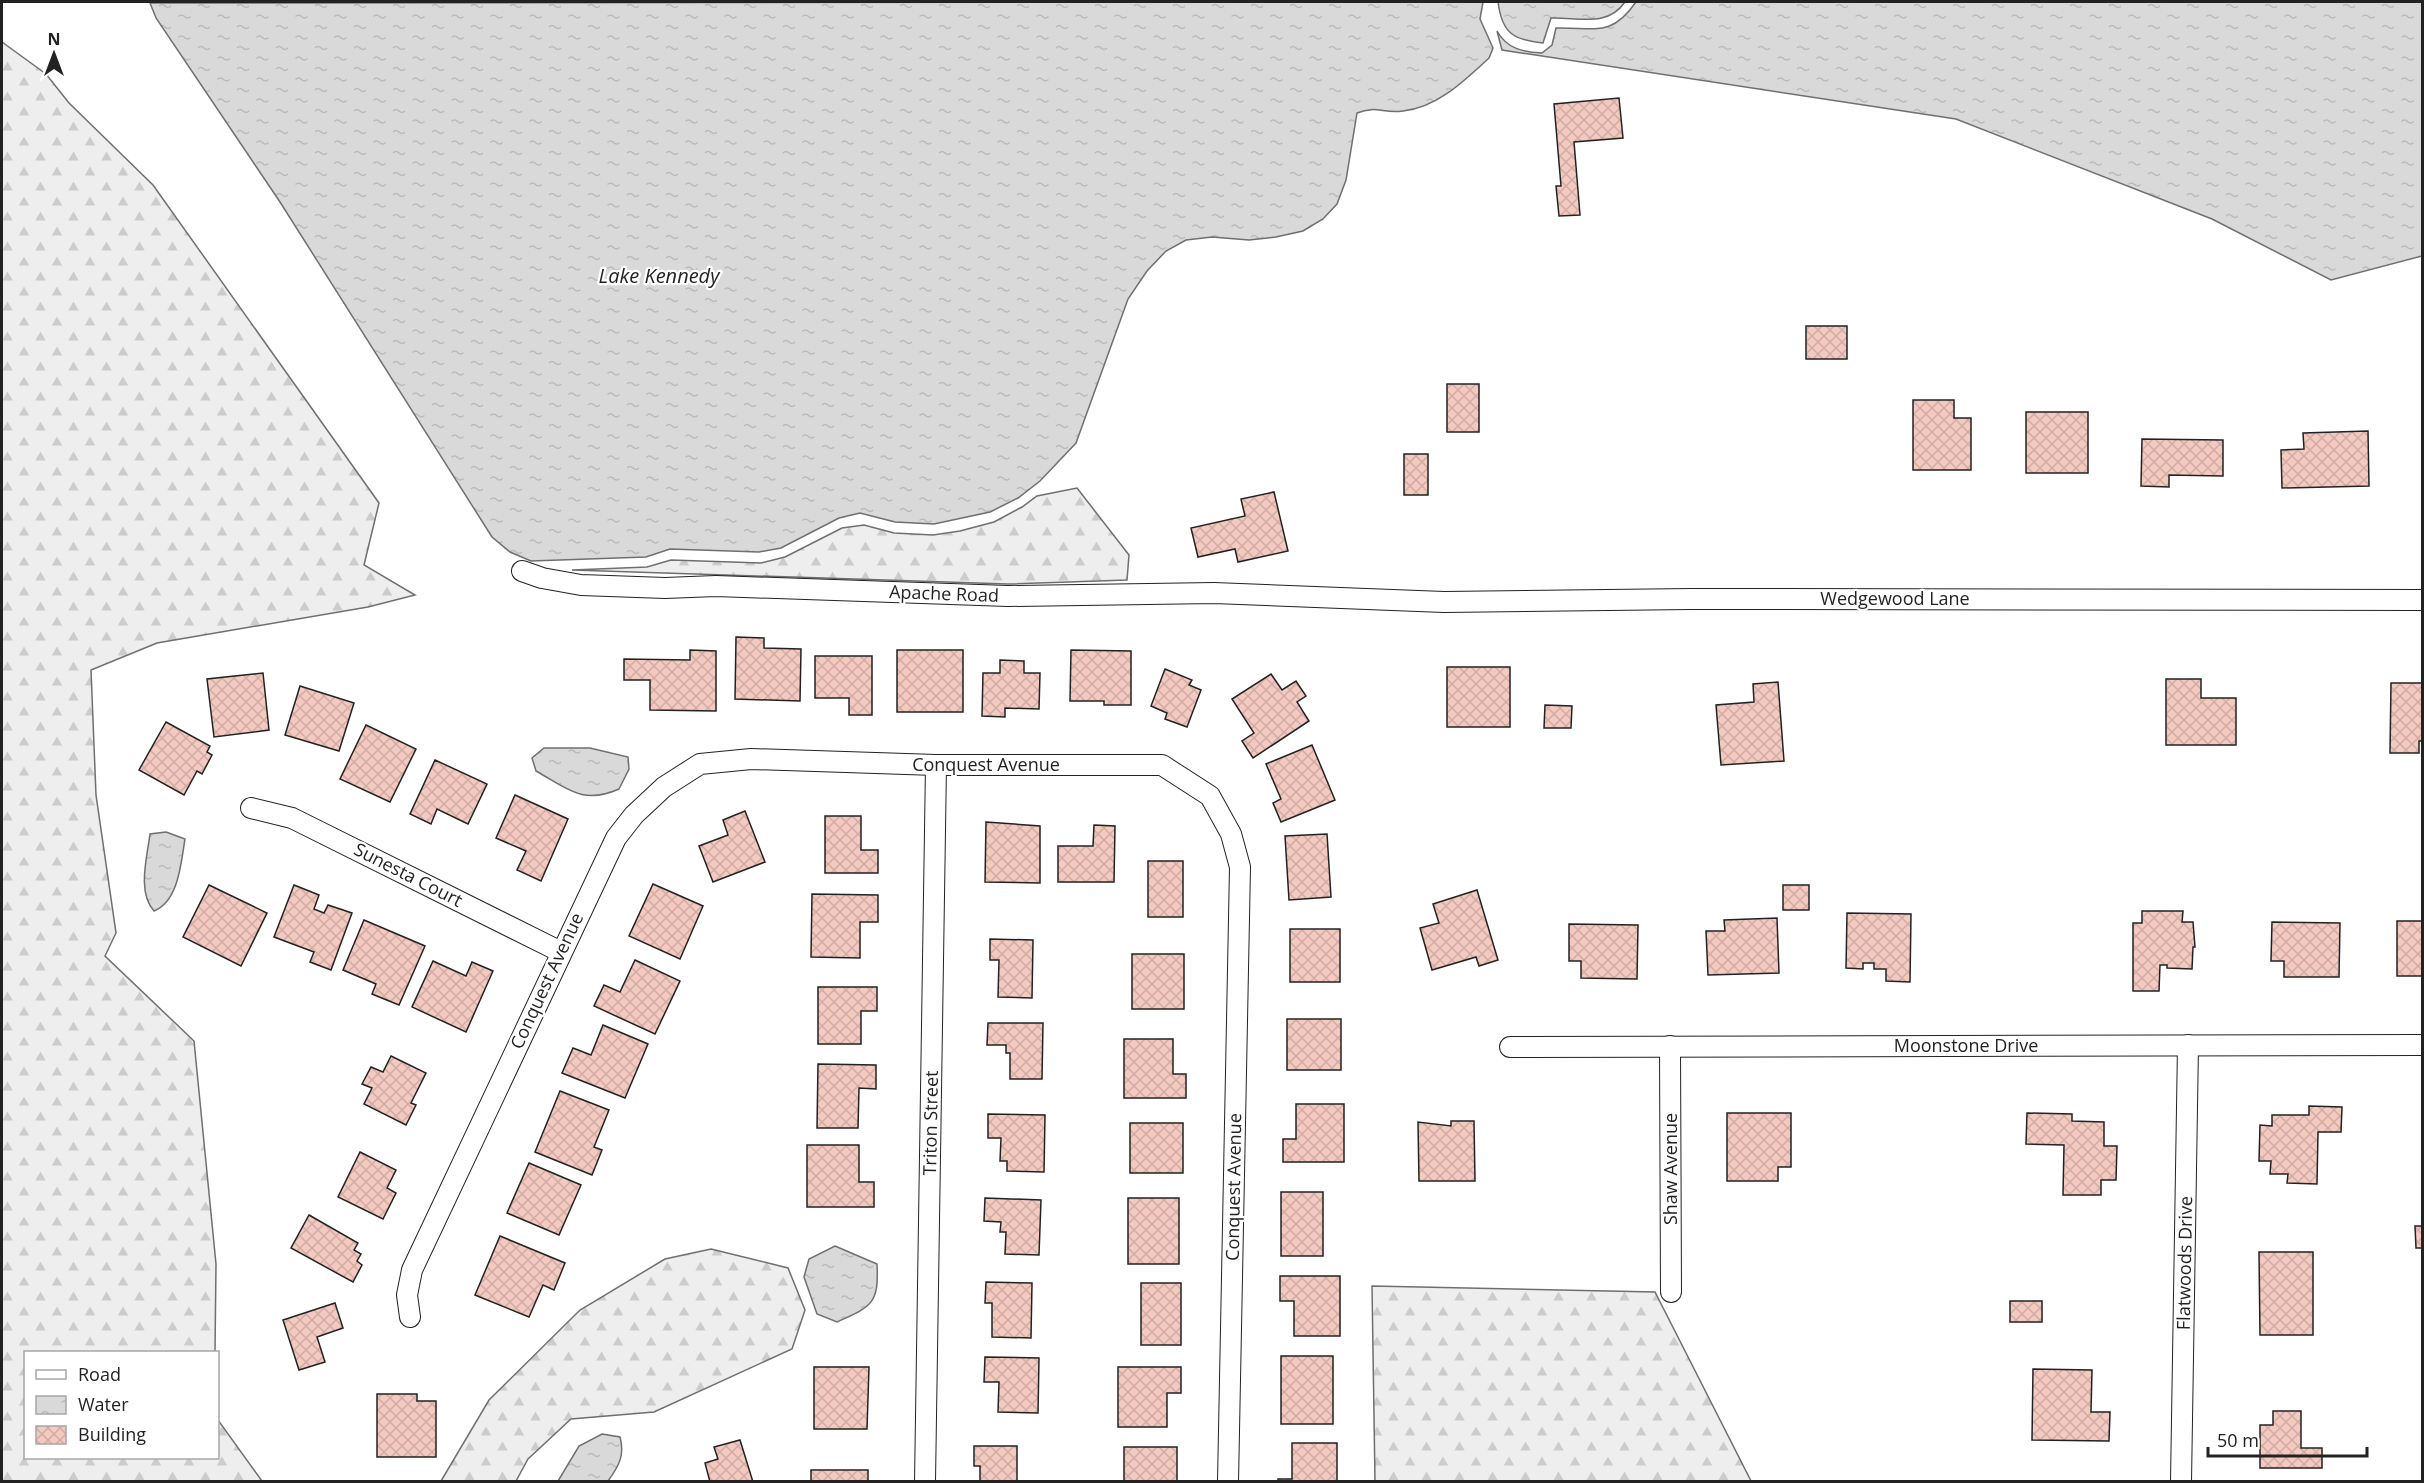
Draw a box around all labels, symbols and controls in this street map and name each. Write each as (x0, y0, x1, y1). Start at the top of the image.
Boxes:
north arrow (24, 24, 84, 84)
text: N (47, 28, 61, 50)
water label: Lake Kennedy (599, 262, 721, 289)
street label: Apache Road (889, 579, 999, 607)
street label: Wedgewood Lane (1820, 586, 1970, 610)
street label: Conquest Avenue (912, 752, 1060, 776)
street label: Sunesta Court (350, 836, 467, 912)
street label: Conquest Avenue (504, 909, 588, 1053)
street label: Moonstone Drive (1894, 1033, 2038, 1057)
street label: Triton Street (917, 1070, 943, 1176)
street label: Conquest Avenue (1220, 1113, 1246, 1261)
street label: Shaw Avenue (1658, 1113, 1682, 1225)
street label: Flatwoods Drive (2171, 1196, 2197, 1330)
legend (24, 1351, 219, 1459)
text: Road (78, 1362, 121, 1386)
text: Water (78, 1392, 129, 1416)
scale bar (2208, 1420, 2367, 1458)
text: Building (78, 1422, 146, 1446)
text: 50 m (2217, 1428, 2259, 1452)

